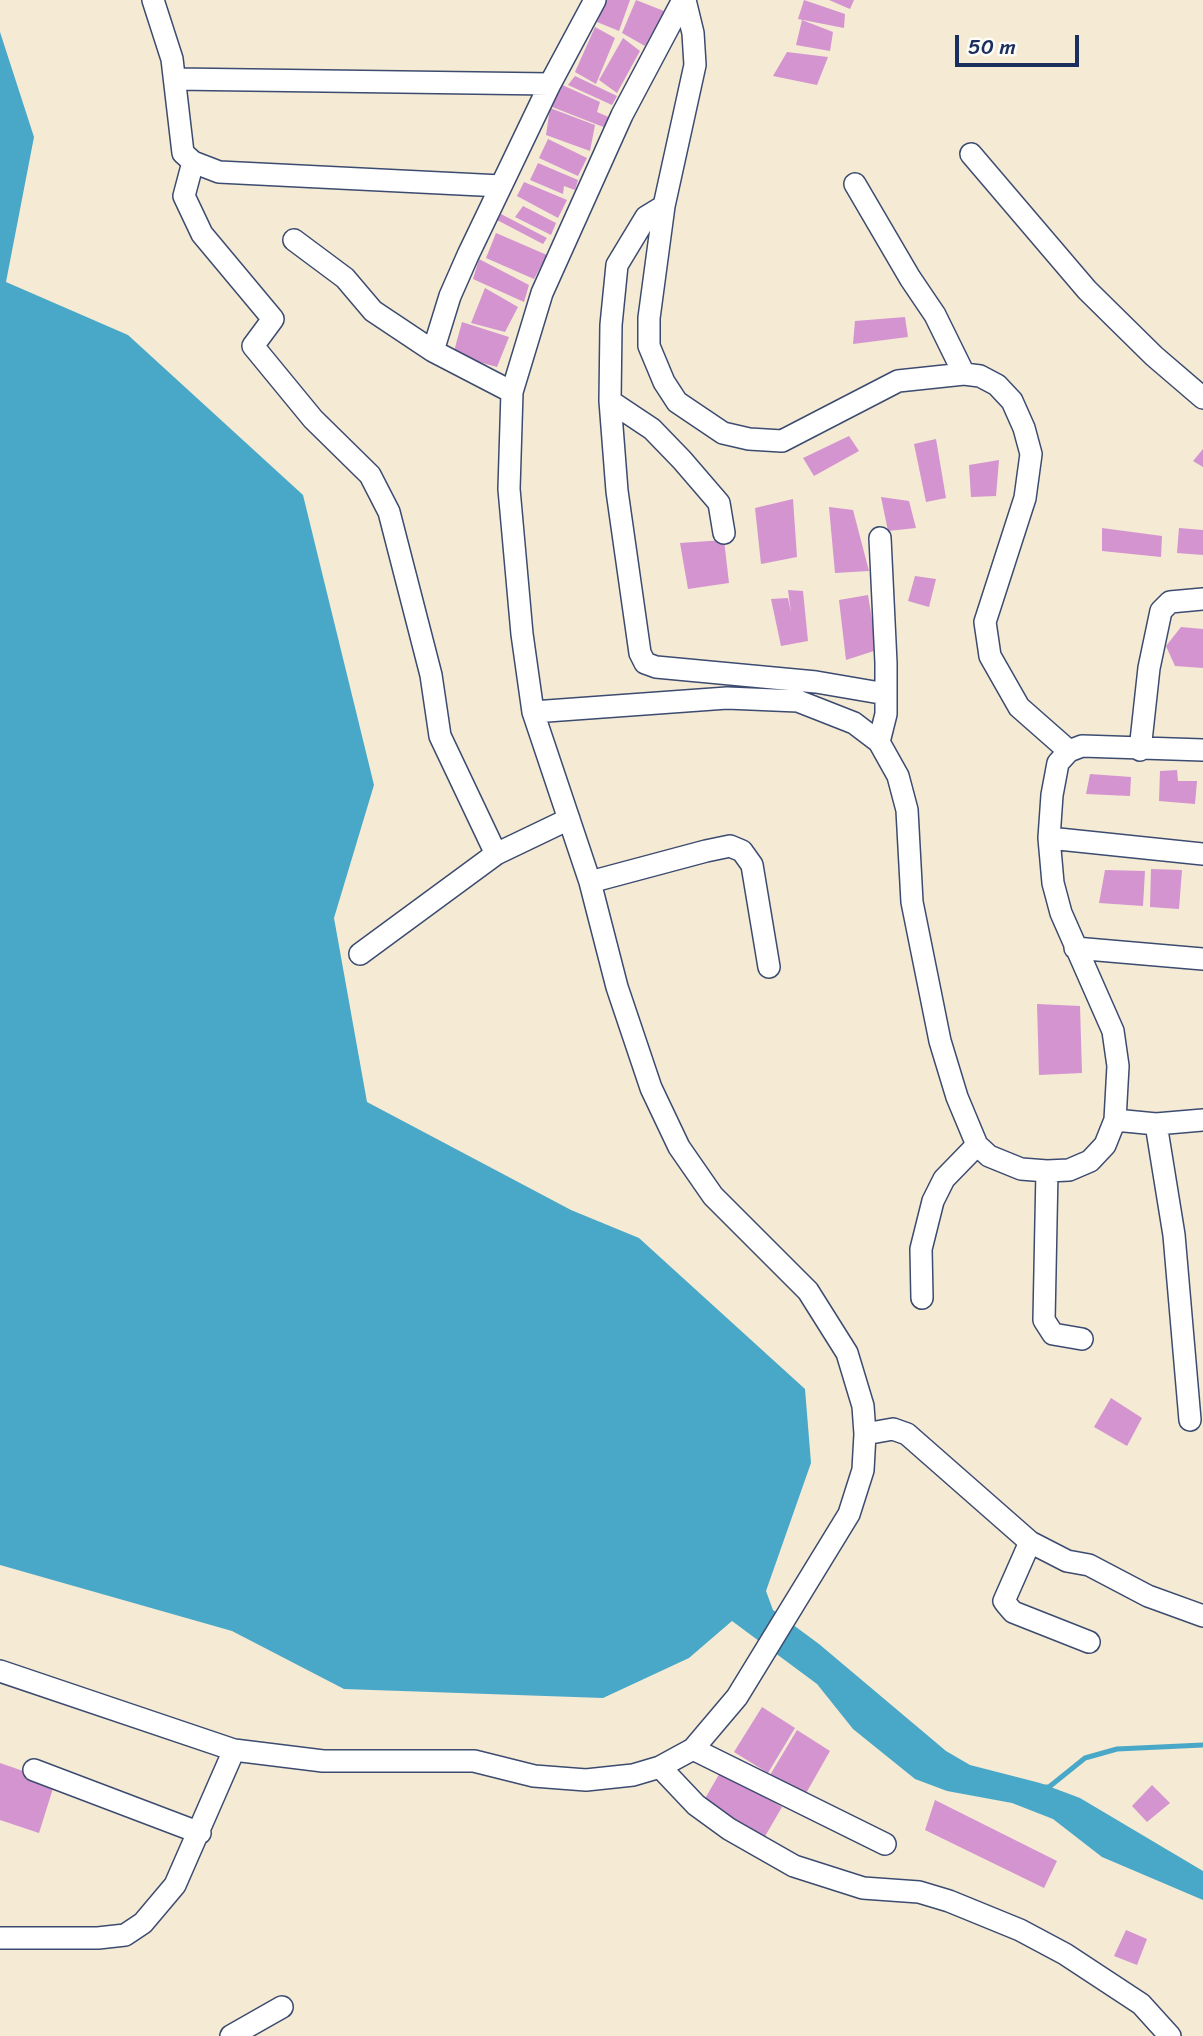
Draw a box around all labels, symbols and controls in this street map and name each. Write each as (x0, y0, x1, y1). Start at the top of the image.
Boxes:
scale bar (958, 21, 1082, 65)
text: 50 m (968, 28, 1016, 66)

